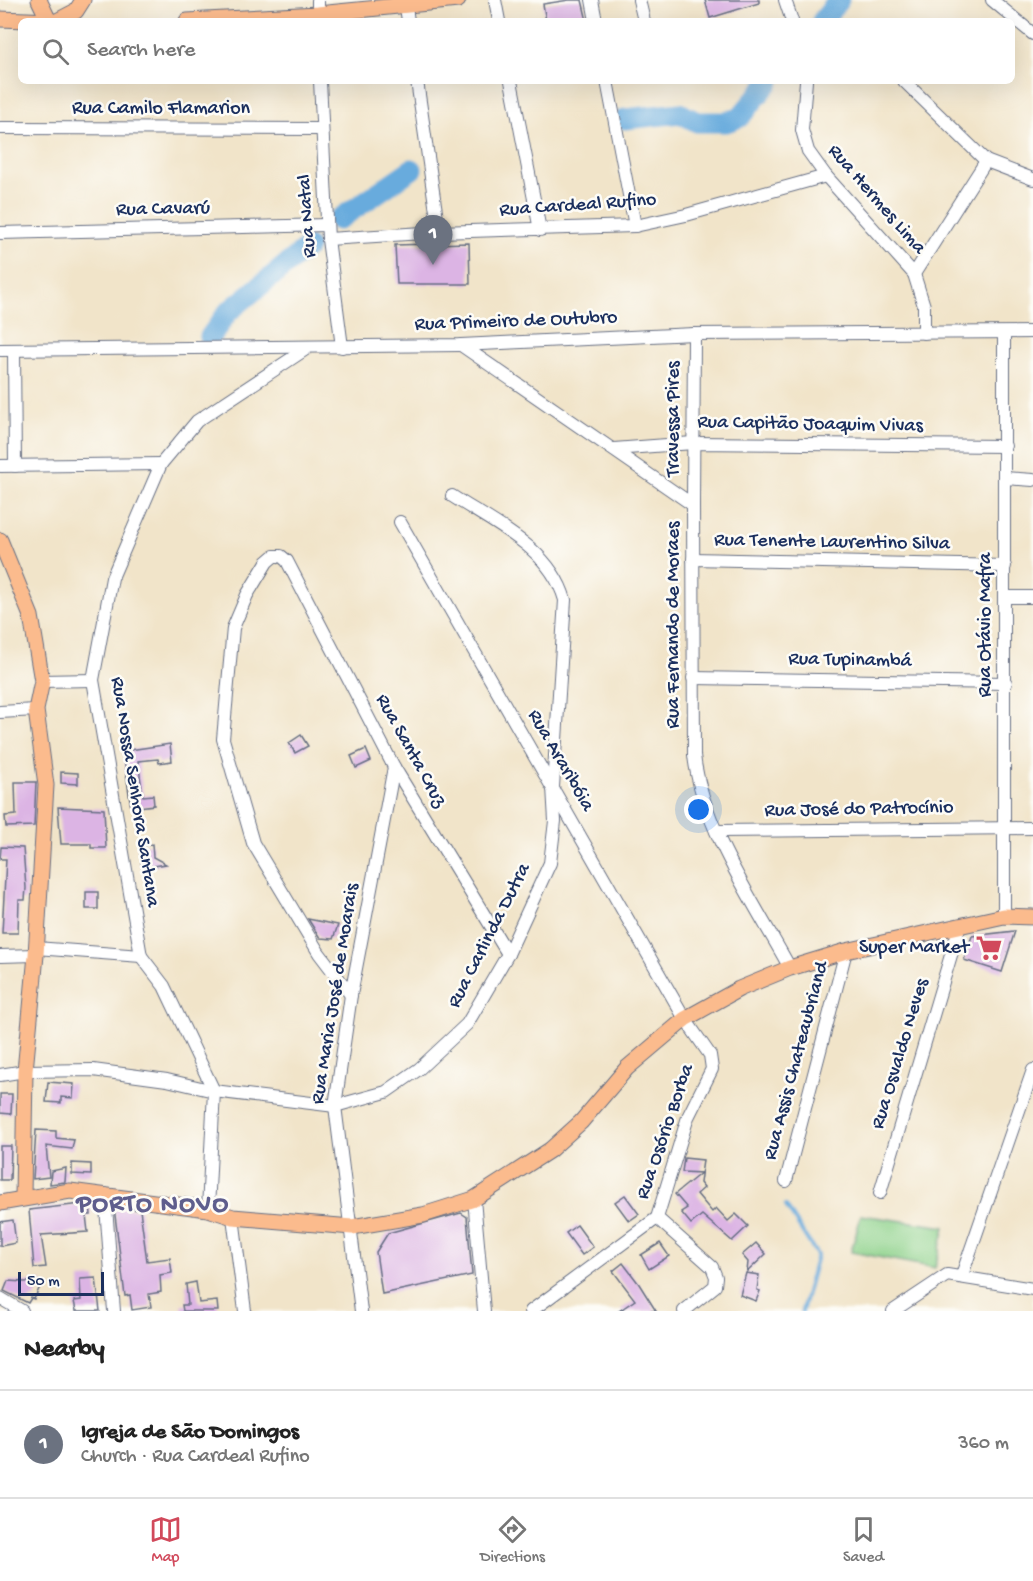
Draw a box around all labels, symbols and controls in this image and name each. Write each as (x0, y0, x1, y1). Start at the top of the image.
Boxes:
search box (18, 18, 1015, 84)
icon: search (39, 35, 72, 68)
text: Search here (87, 38, 195, 64)
street label: Rua Camilo Flamarion (72, 98, 251, 121)
street label: Rua Hermes Lima (822, 140, 931, 260)
street label: Rua Natal (294, 174, 322, 258)
street label: Rua Cardeal Rufino (499, 189, 657, 223)
street label: Rua Cavarú (116, 198, 211, 222)
pin: 1 (414, 216, 452, 265)
street label: Rua Primeiro de Outubro (414, 307, 618, 337)
street label: Travessa Pires (663, 361, 686, 478)
street label: Rua Capitão Joaquim Vivas (697, 412, 924, 438)
street label: Rua Fernando de Moraes (663, 521, 686, 729)
street label: Rua Tenente Laurentino Silva (714, 529, 951, 557)
street label: Rua Otávio Mafra (975, 552, 998, 697)
street label: Rua Tupinambá (788, 648, 913, 674)
street label: Rua Nossa Senhora Santana (104, 675, 164, 910)
street label: Rua Santa Cruz (369, 690, 451, 813)
street label: Rua Araribóia (522, 706, 599, 817)
your location (684, 795, 713, 824)
street label: Rua José do Patrocínio (764, 797, 954, 823)
street label: Rua Carlinda Dutra (444, 859, 537, 1012)
street label: Rua Maria José de Moarais (307, 881, 365, 1106)
supermarket icon: Super Market (974, 933, 1004, 963)
place label: Super Market (859, 937, 971, 960)
street label: Rua Assis Chateaubriand (759, 957, 835, 1163)
street label: Rua Osvaldo Neves (867, 975, 935, 1132)
street label: Rua Osório Borba (632, 1061, 700, 1203)
district label: PORTO NOVO (74, 1190, 230, 1221)
scale bar (18, 1269, 104, 1296)
text: 50 m (27, 1273, 60, 1292)
text: Nearby (24, 1335, 105, 1366)
text: Igreja de São Domingos (81, 1420, 299, 1446)
text: 1 (39, 1433, 48, 1456)
text: 360 m (958, 1433, 1009, 1456)
text: Church · Rua Cardeal Rufino (81, 1446, 310, 1469)
tab: Map (149, 1513, 182, 1568)
tab: Directions (480, 1513, 545, 1568)
tab: Saved (843, 1513, 884, 1568)

